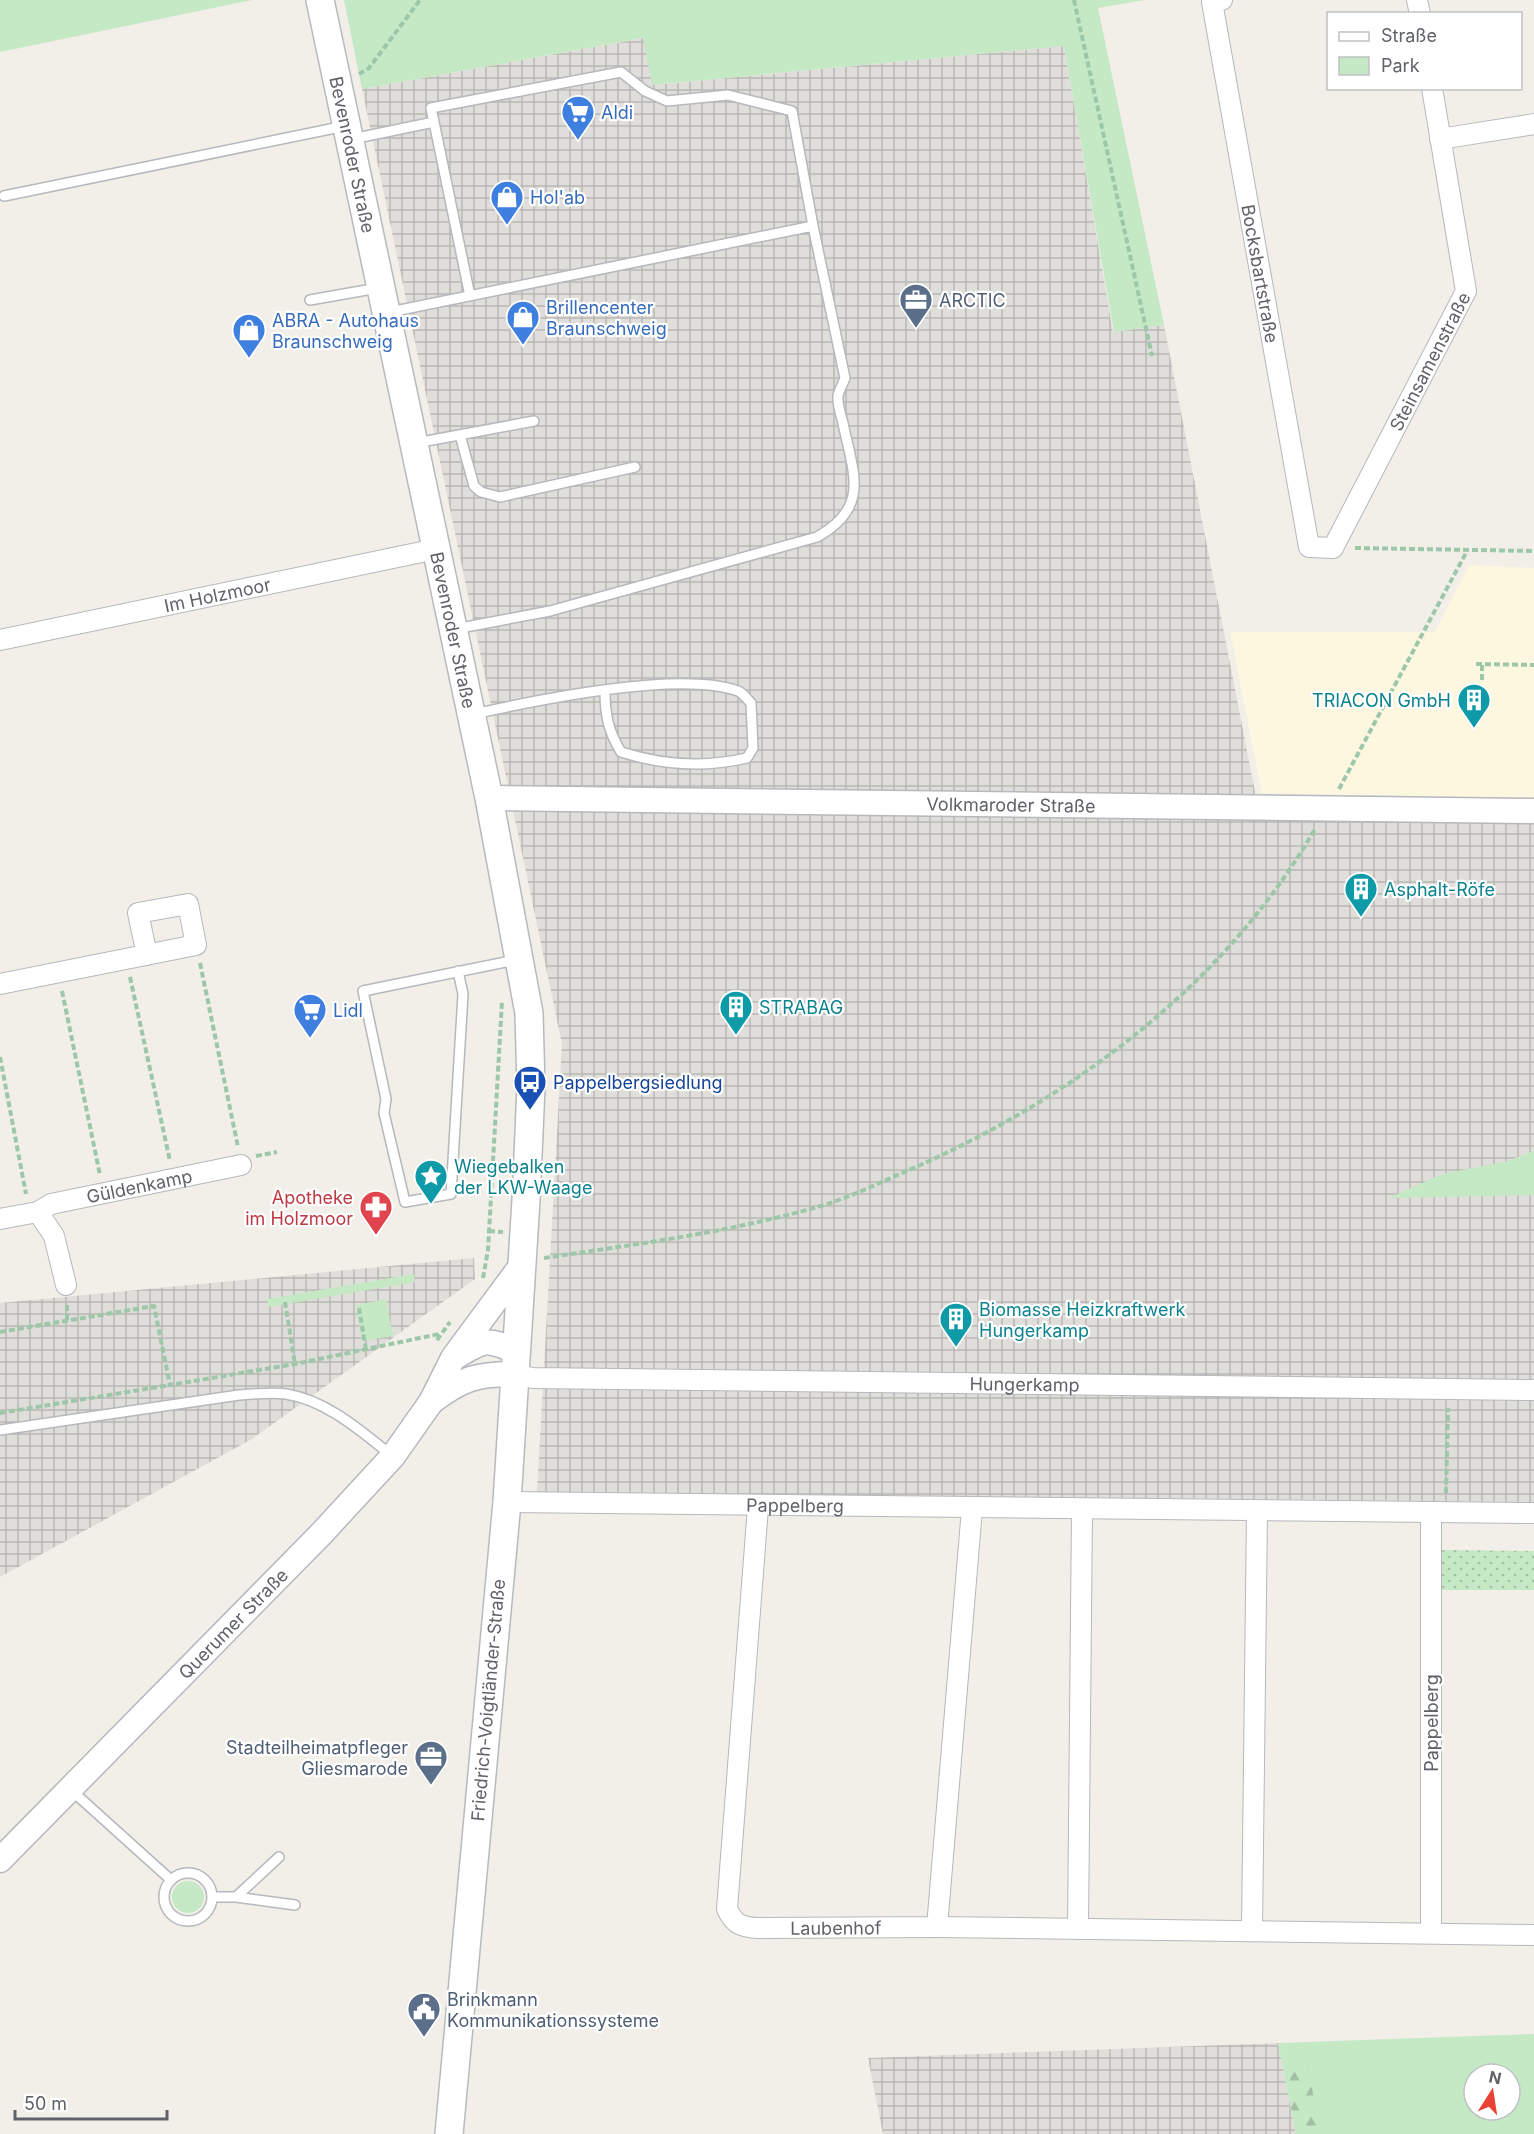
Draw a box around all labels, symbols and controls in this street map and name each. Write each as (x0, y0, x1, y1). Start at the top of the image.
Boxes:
legend (1327, 12, 1522, 90)
text: Straße (1381, 25, 1437, 46)
text: Park (1381, 55, 1420, 76)
street label: Bevenroder Straße (326, 74, 380, 235)
supermarket icon: Aldi (560, 94, 596, 141)
place label: Aldi (601, 102, 633, 123)
shop icon: Hol'ab (489, 179, 525, 226)
place label: Hol'ab (530, 187, 585, 208)
street label: Bocksbartstraße (1238, 203, 1283, 344)
office icon: ARCTIC (898, 282, 934, 329)
street label: Steinsamenstraße (1385, 288, 1474, 434)
place label: ARCTIC (939, 290, 1006, 311)
place label: Brillencenter Braunschweig (546, 297, 667, 339)
shop icon: Brillencenter Braunschweig (505, 299, 541, 346)
place label: ABRA - Autohaus Braunschweig (272, 310, 419, 352)
shop icon: ABRA - Autohaus Braunschweig (231, 312, 267, 359)
street label: Bevenroder Straße (427, 550, 480, 710)
street label: Im Holzmoor (162, 573, 273, 616)
building icon: TRIACON GmbH (1456, 682, 1492, 729)
place label: TRIACON GmbH (1312, 690, 1451, 711)
street label: Volkmaroder Straße (926, 793, 1096, 816)
building icon: Asphalt-Röfe (1343, 871, 1379, 918)
place label: Asphalt-Röfe (1384, 879, 1495, 900)
building icon: STRABAG (718, 989, 754, 1036)
supermarket icon: Lidl (292, 992, 328, 1039)
place label: STRABAG (759, 997, 843, 1018)
place label: Lidl (333, 1000, 363, 1021)
bus stop icon: Pappelbergsiedlung (512, 1064, 548, 1111)
place label: Pappelbergsiedlung (553, 1072, 723, 1093)
place label: Wiegebalken der LKW-Waage (454, 1156, 592, 1198)
place icon: Wiegebalken der LKW-Waage (413, 1158, 449, 1205)
street label: Güldenkamp (85, 1165, 194, 1207)
place label: Apotheke im Holzmoor (245, 1187, 353, 1229)
pharmacy icon: Apotheke im Holzmoor (358, 1189, 394, 1236)
place label: Biomasse Heizkraftwerk Hungerkamp (979, 1299, 1185, 1341)
building icon: Biomasse Heizkraftwerk Hungerkamp (938, 1301, 974, 1348)
street label: Hungerkamp (969, 1373, 1080, 1395)
street label: Pappelberg (746, 1494, 844, 1516)
street label: Querumer Straße (174, 1564, 292, 1683)
street label: Friedrich-Voigtländer-Straße (467, 1578, 509, 1822)
street label: Pappelberg (1421, 1674, 1442, 1772)
place label: Stadteilheimatpfleger Gliesmarode (226, 1737, 408, 1779)
office icon: Stadteilheimatpfleger Gliesmarode (413, 1739, 449, 1786)
street label: Laubenhof (790, 1917, 882, 1938)
place label: Brinkmann Kommunikationssysteme (447, 1989, 659, 2031)
public building icon: Brinkmann Kommunikationssysteme (406, 1991, 442, 2038)
north arrow (1462, 2062, 1522, 2122)
text: N (1487, 2066, 1503, 2088)
scale bar (15, 2083, 166, 2121)
text: 50 m (24, 2093, 67, 2114)

